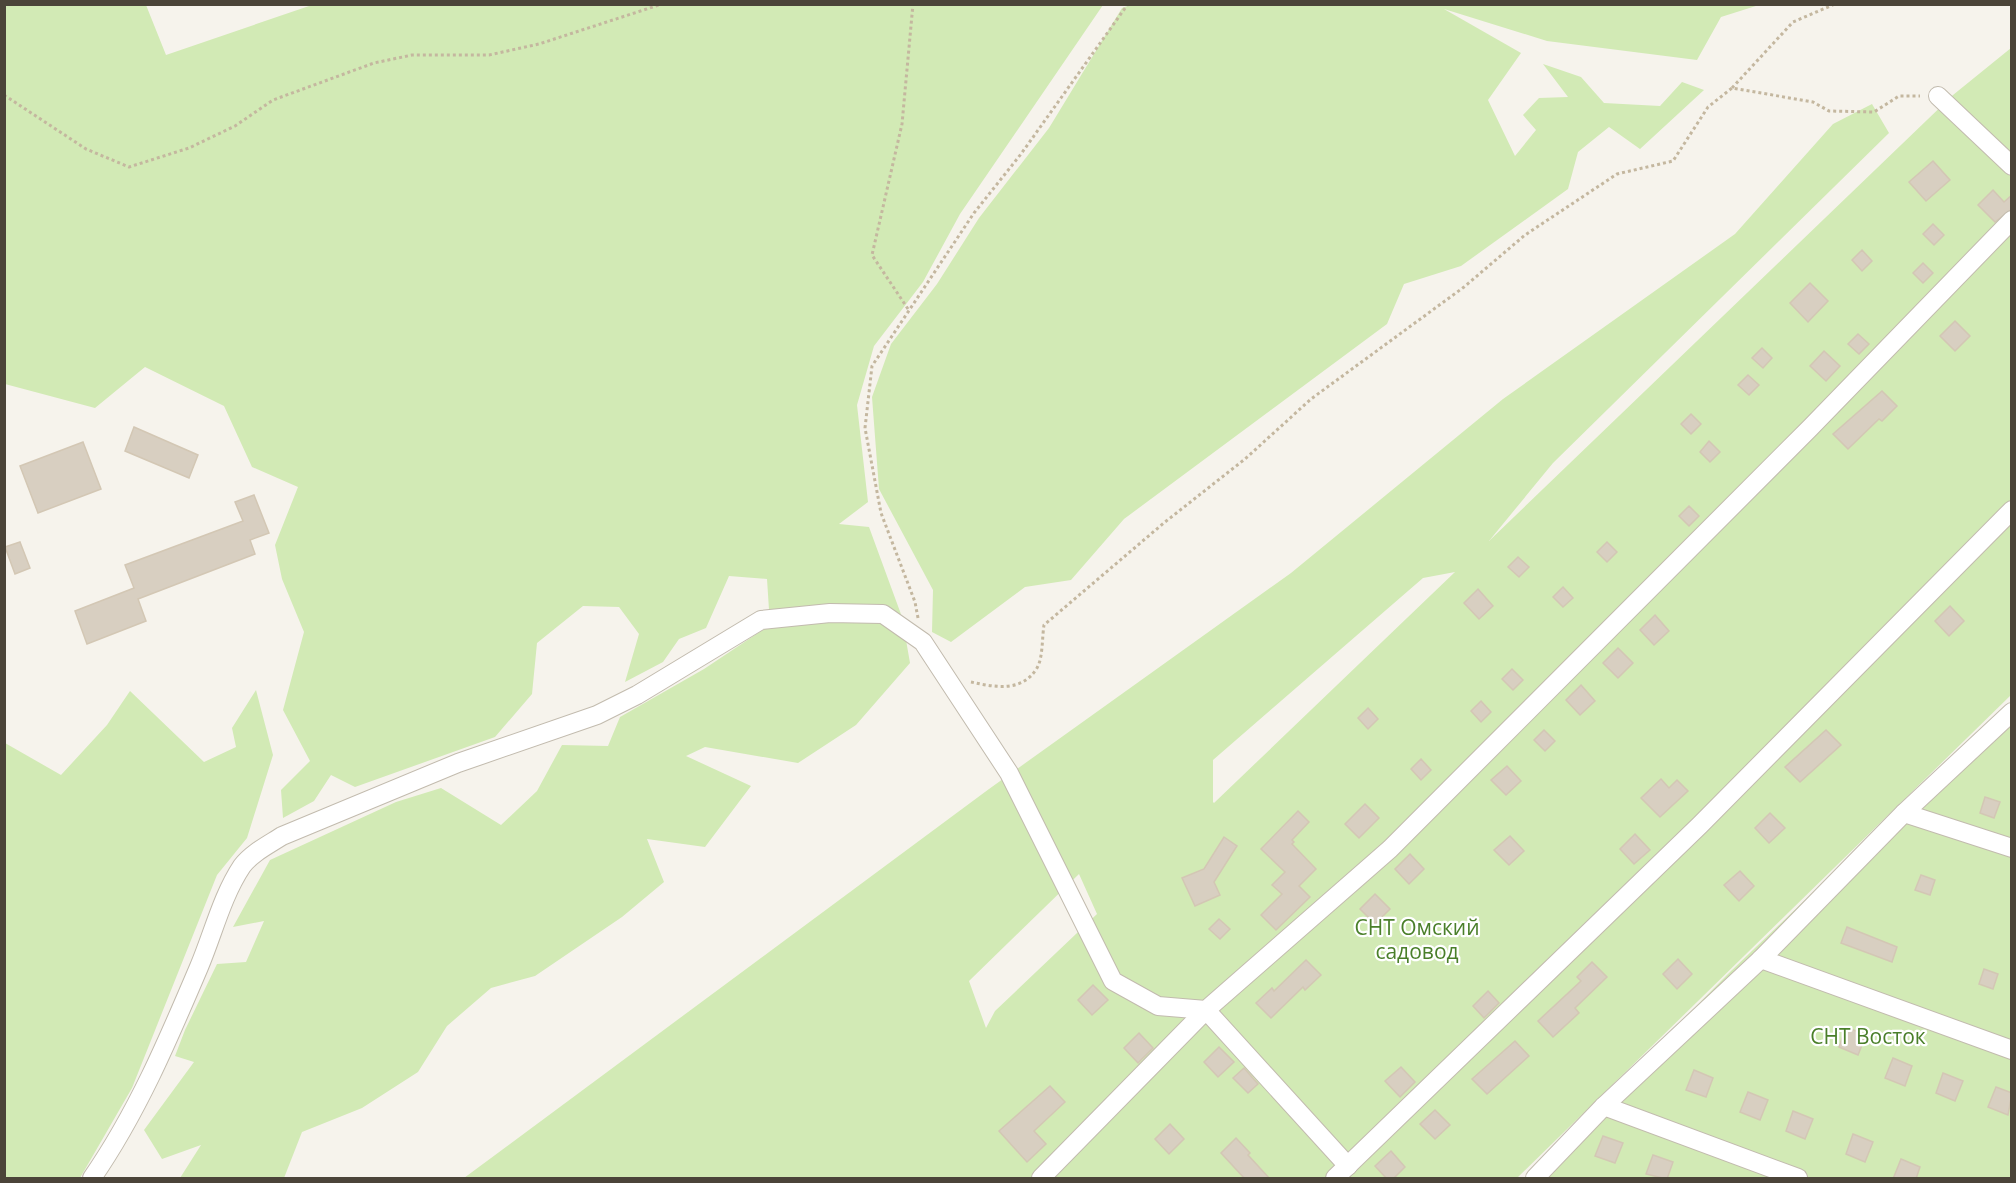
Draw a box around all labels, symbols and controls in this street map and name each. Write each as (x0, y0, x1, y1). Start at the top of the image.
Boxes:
park label: СНТ Омский садовод (1354, 913, 1480, 965)
park label: СНТ Восток (1810, 1022, 1926, 1050)

